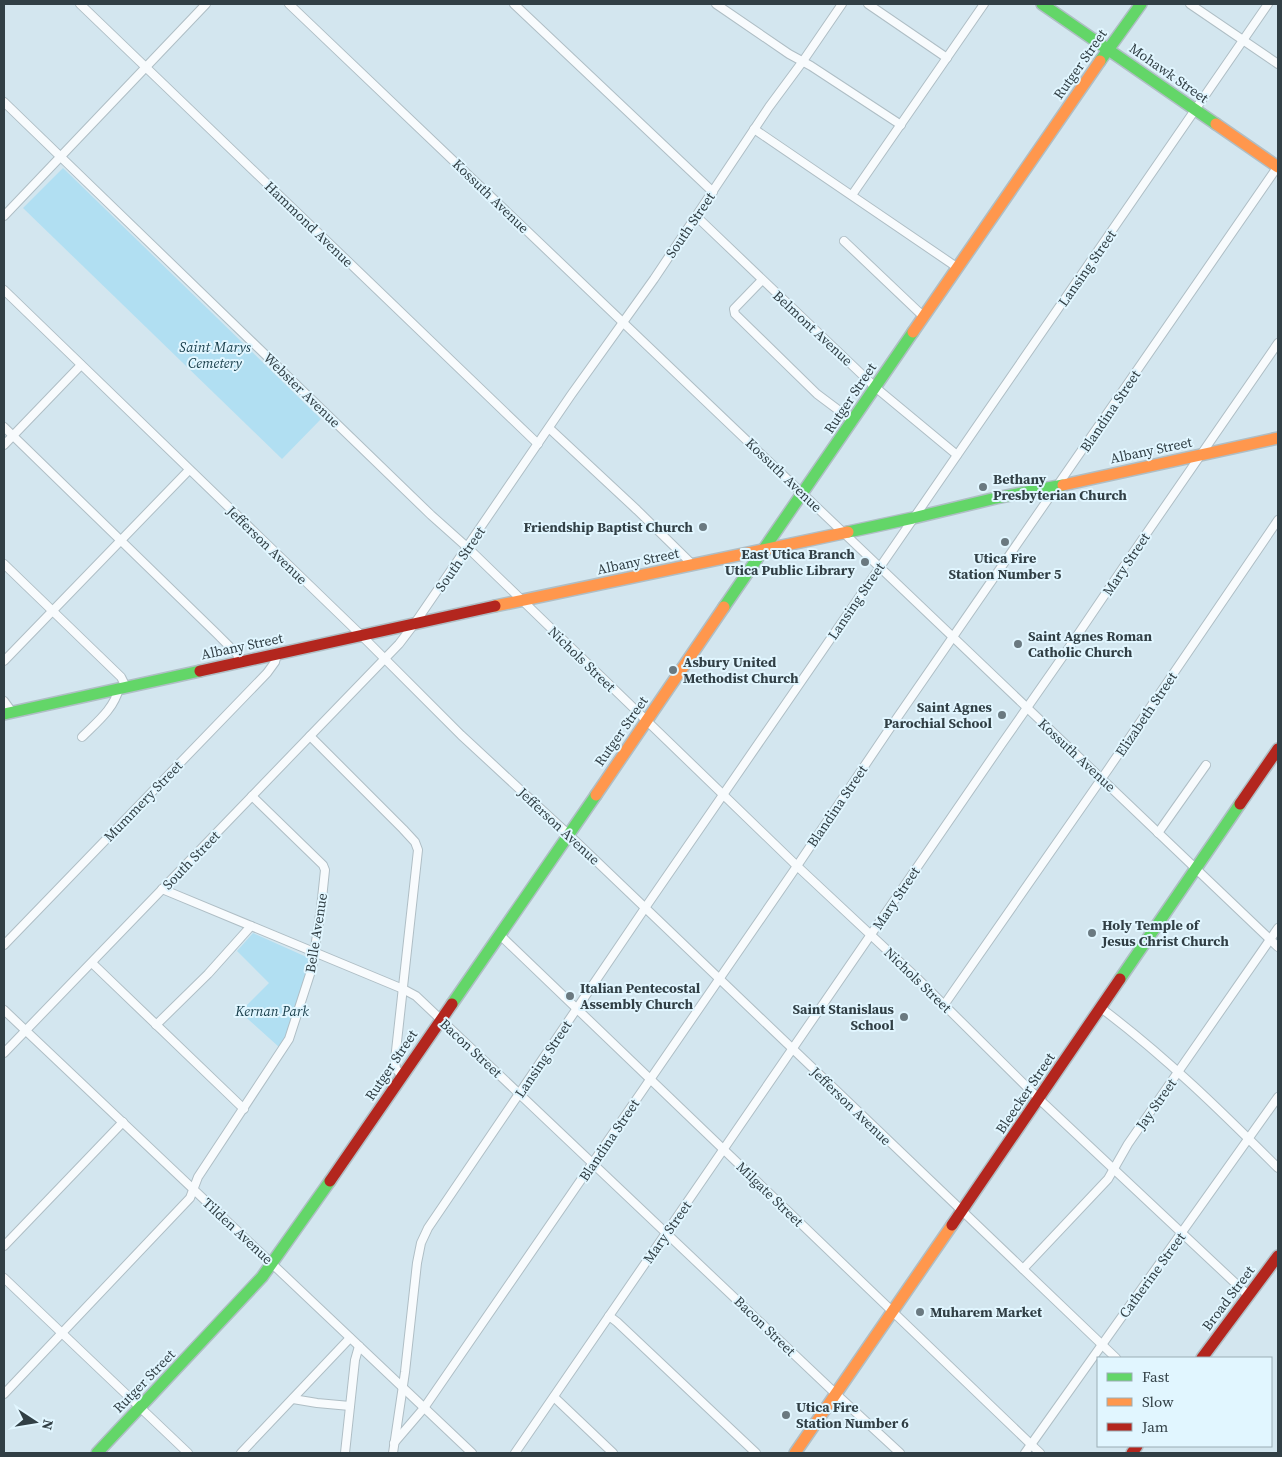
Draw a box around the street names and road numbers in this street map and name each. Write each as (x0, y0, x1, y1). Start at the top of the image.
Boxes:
street label: Rutger Street (1048, 25, 1112, 103)
street label: Mohawk Street (1125, 38, 1213, 108)
street label: Kossuth Avenue (448, 154, 534, 238)
street label: Hammond Avenue (260, 176, 358, 272)
street label: South Street (661, 188, 720, 262)
street label: Lansing Street (1053, 225, 1121, 310)
street label: Belmont Avenue (769, 286, 857, 370)
street label: Webster Avenue (259, 348, 345, 432)
street label: Rutger Street (819, 358, 881, 437)
street label: Blandina Street (1075, 365, 1145, 456)
street label: Albany Street (1108, 431, 1194, 468)
street label: Kossuth Avenue (741, 433, 827, 517)
street label: Jefferson Avenue (221, 501, 312, 589)
street label: South Street (430, 522, 490, 596)
street label: Mary Street (1098, 528, 1155, 599)
street label: Albany Street (595, 542, 681, 579)
street label: Lansing Street (823, 558, 890, 644)
street label: Nichols Street (544, 622, 620, 697)
street label: Albany Street (199, 627, 285, 664)
street label: Elizabeth Street (1110, 667, 1182, 760)
street label: Rutger Street (589, 692, 653, 770)
street label: Kossuth Avenue (1034, 714, 1120, 796)
street label: Mummery Street (99, 756, 187, 846)
street label: Blandina Street (802, 760, 872, 851)
street label: Jefferson Avenue (513, 782, 604, 869)
street label: South Street (158, 826, 225, 894)
street label: Mary Street (868, 862, 925, 933)
street label: Belle Avenue (300, 892, 332, 974)
street label: Nichols Street (880, 943, 956, 1018)
street label: Bacon Street (436, 1014, 507, 1082)
street label: Lansing Street (510, 1016, 577, 1102)
street label: Rutger Street (360, 1025, 422, 1104)
street label: Bleecker Street (991, 1048, 1060, 1137)
street label: Jefferson Avenue (805, 1062, 896, 1150)
street label: Jay Street (1130, 1074, 1181, 1135)
street label: Blandina Street (574, 1094, 644, 1185)
street label: Milgate Street (732, 1157, 808, 1231)
street label: Tilden Avenue (198, 1193, 278, 1269)
street label: Mary Street (638, 1196, 696, 1267)
street label: Catherine Street (1114, 1228, 1190, 1322)
street label: Broad Street (1197, 1261, 1259, 1335)
street label: Bacon Street (730, 1292, 800, 1361)
street label: Rutger Street (109, 1344, 180, 1417)

